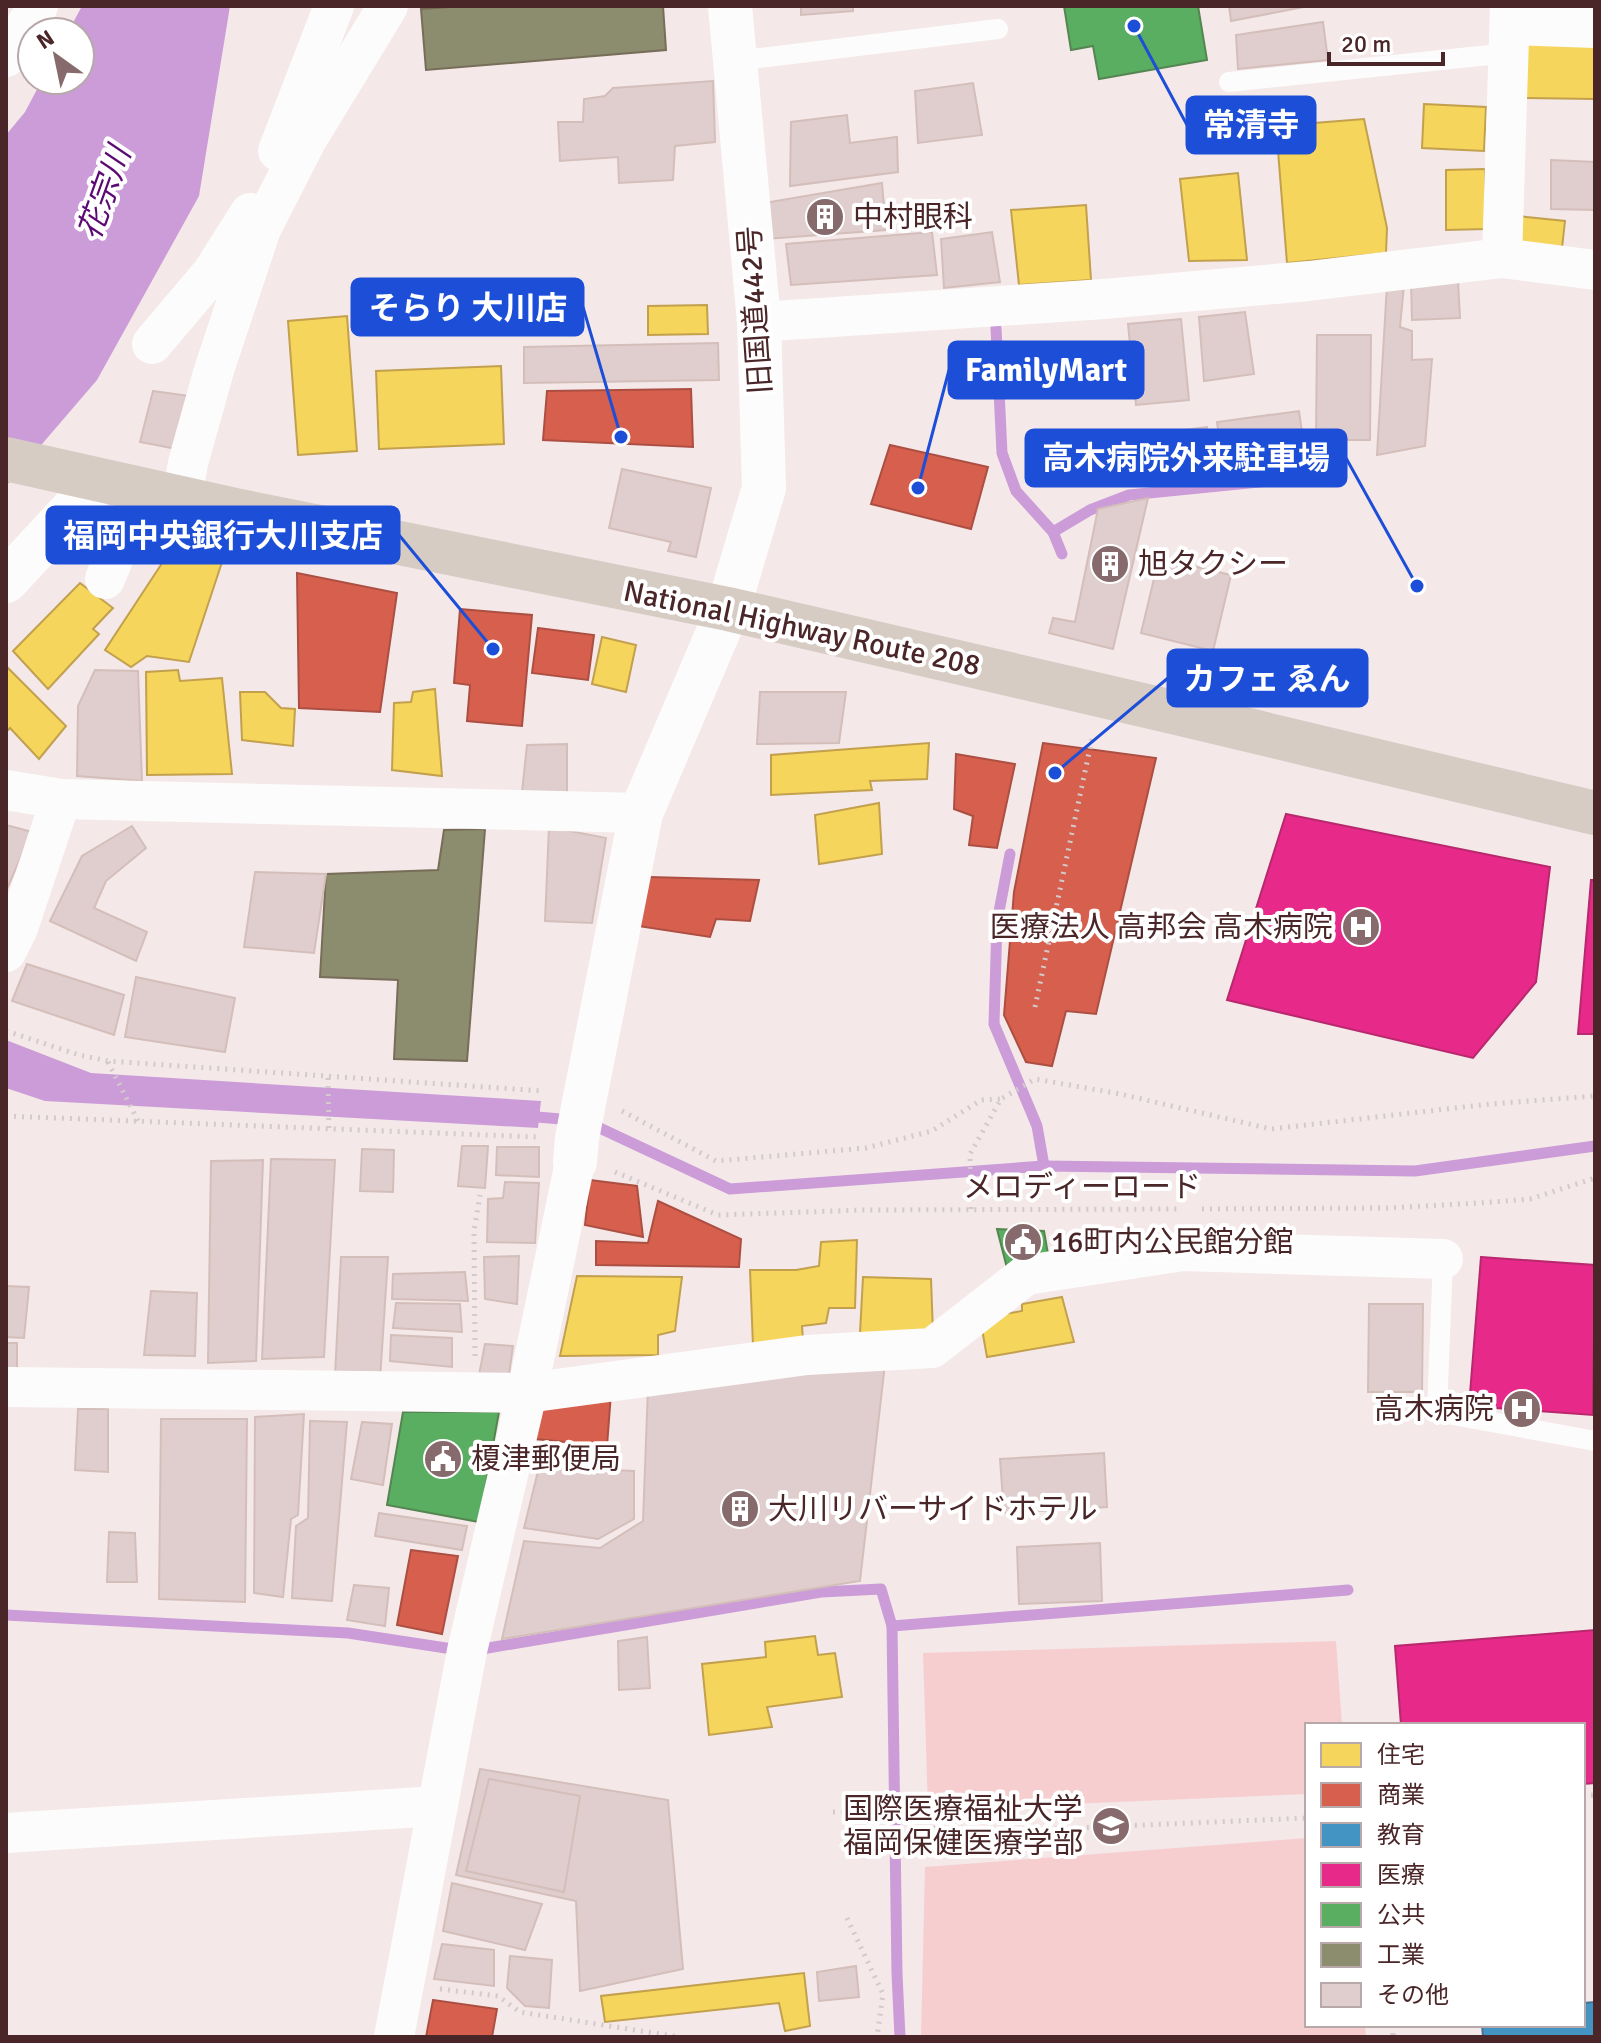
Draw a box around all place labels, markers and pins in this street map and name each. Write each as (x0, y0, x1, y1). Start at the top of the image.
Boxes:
callout: 常清寺 (1187, 97, 1315, 153)
building icon: 中村眼科 (804, 196, 846, 238)
place label: 中村眼科 (853, 199, 973, 236)
callout: そらり 大川店 (352, 279, 583, 335)
callout: FamilyMart (949, 342, 1143, 398)
callout: 高木病院外来駐車場 (1026, 430, 1346, 486)
callout: 福岡中央銀行大川支店 (47, 507, 399, 563)
building icon: 旭タクシー (1089, 543, 1131, 585)
place label: 旭タクシー (1138, 546, 1288, 583)
callout: カフェ ゑん (1168, 650, 1367, 706)
hospital icon: 医療法人 高邦会 高木病院 (1340, 906, 1382, 948)
place label: 医療法人 高邦会 高木病院 (990, 909, 1333, 946)
public building icon: 16町内公民館分館 (1002, 1221, 1044, 1263)
place label: 16町内公民館分館 (1051, 1224, 1293, 1261)
hospital icon: 高木病院 (1501, 1388, 1543, 1430)
place label: 高木病院 (1374, 1391, 1494, 1428)
public building icon: 榎津郵便局 (422, 1438, 464, 1480)
place label: 榎津郵便局 (471, 1441, 621, 1478)
building icon: 大川リバーサイドホテル (719, 1488, 761, 1530)
place label: 大川リバーサイドホテル (768, 1491, 1097, 1528)
place label: 国際医療福祉大学 福岡保健医療学部 (843, 1791, 1083, 1862)
school or university icon: 国際医療福祉大学 福岡保健医療学部 (1090, 1805, 1132, 1847)

